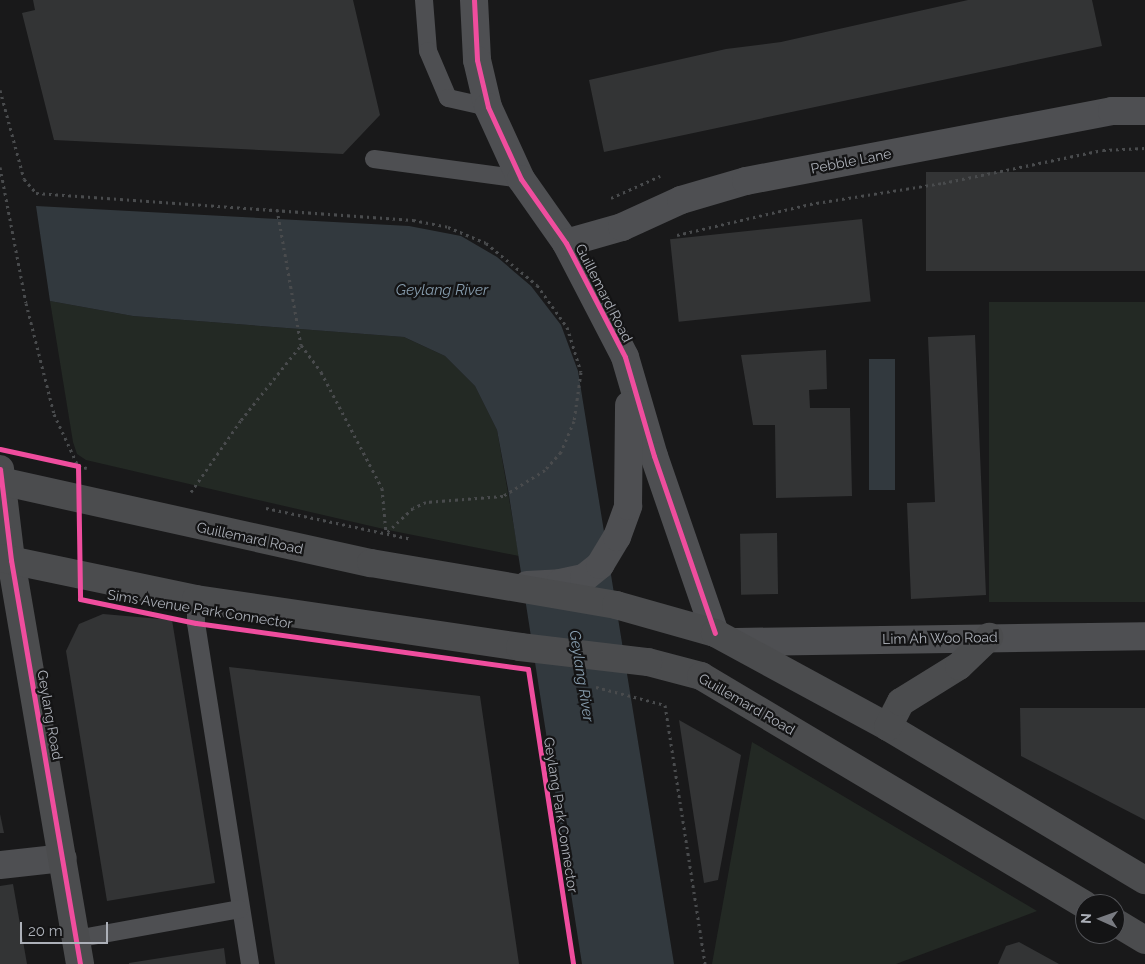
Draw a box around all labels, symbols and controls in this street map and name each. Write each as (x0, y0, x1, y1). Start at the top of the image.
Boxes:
street label: Pebble Lane (809, 145, 893, 177)
street label: Guillemard Road (572, 241, 636, 345)
water label: Geylang River (396, 282, 488, 300)
street label: Guillemard Road (195, 519, 305, 557)
street label: Sims Avenue Park Connector (106, 586, 294, 632)
water label: Geylang River (565, 629, 597, 723)
street label: Lim Ah Woo Road (882, 629, 998, 647)
street label: Geylang Road (34, 669, 66, 761)
street label: Guillemard Road (696, 670, 798, 738)
street label: Geylang Park Connector (540, 736, 582, 894)
north arrow (1075, 894, 1125, 944)
scale bar (22, 912, 110, 944)
text: N (1078, 913, 1094, 924)
text: 20 m (28, 922, 63, 940)

